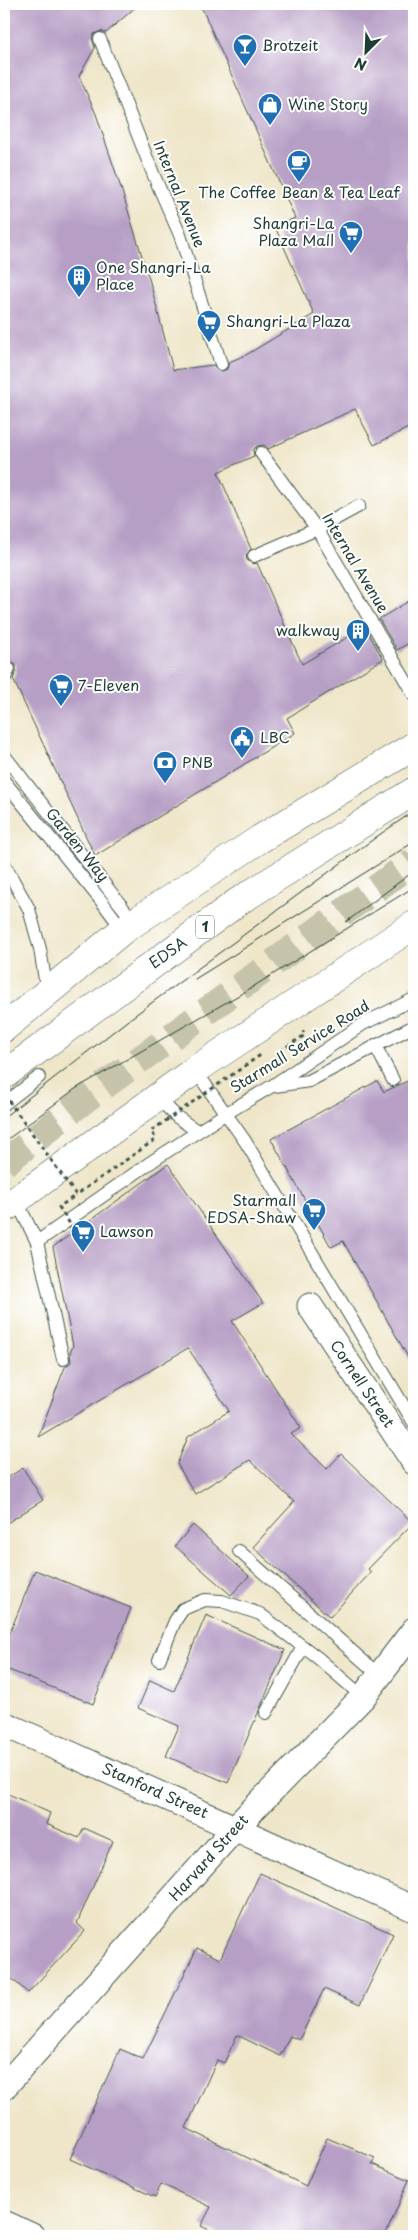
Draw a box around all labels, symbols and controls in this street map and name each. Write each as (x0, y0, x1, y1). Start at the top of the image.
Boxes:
north arrow (340, 28, 390, 78)
bar icon: Brotzeit (232, 33, 258, 67)
place label: Brotzeit (262, 33, 319, 56)
text: N (351, 52, 370, 76)
shop icon: Wine Story (257, 92, 283, 126)
place label: Wine Story (288, 92, 368, 115)
street label: Internal Avenue (148, 137, 212, 250)
cafe icon: The Coffee Bean & Tea Leaf (286, 149, 312, 183)
place label: The Coffee Bean & Tea Leaf (198, 180, 401, 203)
place label: Shangri-La Plaza Mall (253, 211, 335, 251)
supermarket icon: Shangri-La Plaza Mall (338, 220, 364, 254)
place label: One Shangri-La Place (96, 255, 211, 295)
building icon: One Shangri-La Place (66, 264, 92, 298)
supermarket icon: Shangri-La Plaza (196, 309, 222, 343)
place label: Shangri-La Plaza (226, 309, 351, 332)
street label: Internal Avenue (317, 508, 395, 617)
place label: walkway (276, 618, 340, 641)
building icon: walkway (345, 618, 371, 652)
supermarket icon: 7-Eleven (48, 673, 74, 707)
place label: 7-Eleven (78, 673, 139, 696)
public building icon: LBC (229, 725, 255, 759)
place label: LBC (260, 725, 290, 748)
bank icon: PNB (152, 750, 178, 784)
place label: PNB (182, 750, 213, 773)
street label: Garden Way (41, 802, 115, 886)
road number: 1 (196, 916, 214, 939)
street label: EDSA (143, 930, 191, 973)
street label: Starmall Service Road (225, 993, 373, 1098)
place label: Starmall EDSA-Shaw (207, 1188, 297, 1228)
supermarket icon: Starmall EDSA-Shaw (301, 1197, 327, 1231)
supermarket icon: Lawson (70, 1219, 96, 1253)
place label: Lawson (100, 1219, 154, 1242)
street label: Cornell Street (325, 1335, 401, 1432)
street label: Stanford Street (99, 1756, 212, 1823)
street label: Harvard Street (163, 1809, 253, 1905)

